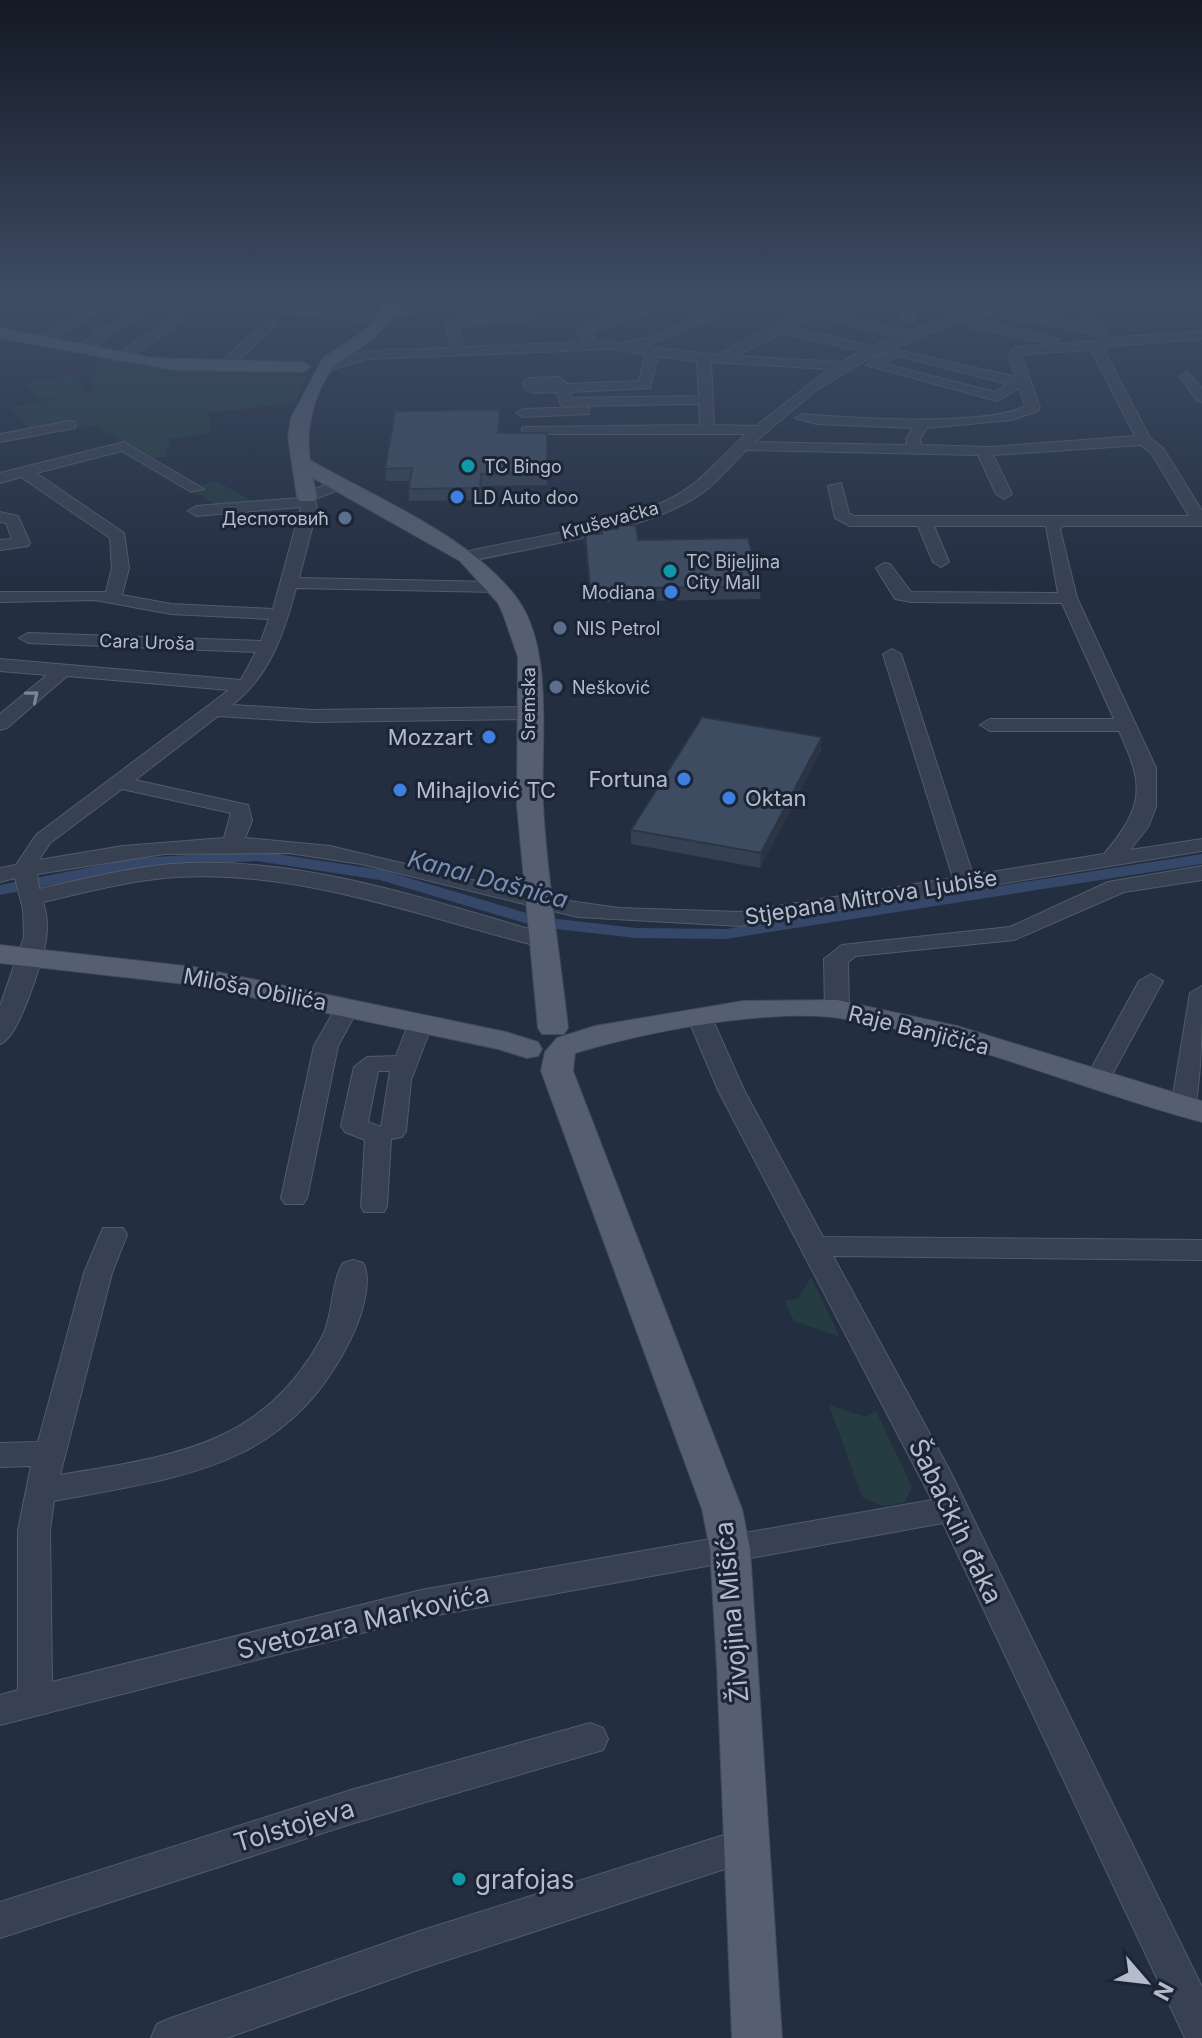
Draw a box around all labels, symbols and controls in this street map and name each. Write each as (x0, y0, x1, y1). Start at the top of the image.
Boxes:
place label: TC Bingo (484, 456, 562, 477)
marker: TC Bingo (459, 457, 477, 475)
place label: LD Auto doo (473, 487, 578, 508)
marker: LD Auto doo (448, 488, 466, 506)
street label: Kruševačka (559, 497, 661, 543)
place label: Деспотовић (222, 508, 329, 529)
marker: Деспотовић (336, 509, 354, 527)
place label: TC Bijeljina City Mall (686, 551, 780, 593)
marker: TC Bijeljina City Mall (661, 562, 679, 580)
place label: Modiana (582, 582, 655, 603)
marker: Modiana (662, 583, 680, 601)
place label: NIS Petrol (576, 618, 660, 639)
marker: NIS Petrol (551, 619, 569, 637)
street label: Cara Uroša (99, 630, 195, 654)
street label: Sremska (518, 667, 539, 741)
place label: Nešković (572, 677, 650, 698)
marker: Nešković (547, 678, 565, 696)
one-way arrow (24, 691, 38, 706)
place label: Mozzart (388, 724, 473, 750)
marker: Mozzart (480, 728, 498, 746)
place label: Fortuna (589, 766, 668, 792)
marker: Fortuna (675, 770, 693, 788)
place label: Mihajlović TC (416, 777, 556, 803)
marker: Mihajlović TC (391, 781, 409, 799)
place label: Oktan (745, 785, 807, 811)
marker: Oktan (720, 789, 738, 807)
water label: Kanal Dašnica (405, 844, 571, 914)
street label: Stjepana Mitrova Ljubiše (743, 864, 999, 930)
street label: Miloša Obilića (181, 962, 329, 1016)
street label: Raje Banjičića (846, 1000, 992, 1060)
street label: Šabačkih đaka (903, 1434, 1009, 1608)
street label: Živojina Mišića (708, 1520, 754, 1704)
street label: Svetozara Markovića (234, 1577, 492, 1665)
street label: Tolstojeva (230, 1792, 358, 1858)
place label: grafojas (475, 1864, 574, 1895)
marker: grafojas (450, 1870, 468, 1888)
north arrow (1106, 1942, 1186, 2022)
text: N (1148, 1978, 1179, 2005)

